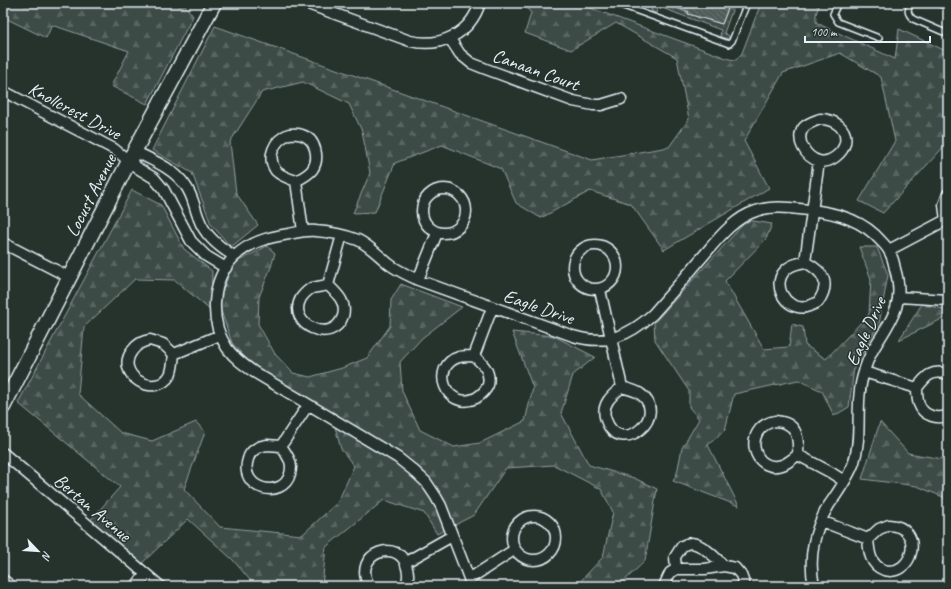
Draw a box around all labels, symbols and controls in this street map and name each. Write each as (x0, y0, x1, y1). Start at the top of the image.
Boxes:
scale bar (805, 18, 930, 44)
text: 100 m (811, 24, 838, 40)
street label: Canaan Court (489, 43, 584, 97)
street label: Knollcrest Drive (24, 76, 127, 146)
street label: Locust Avenue (60, 148, 123, 241)
street label: Eagle Drive (500, 284, 579, 331)
street label: Eagle Drive (840, 292, 892, 370)
street label: Bertan Avenue (49, 468, 137, 548)
north arrow (18, 531, 58, 571)
text: N (38, 549, 55, 563)

